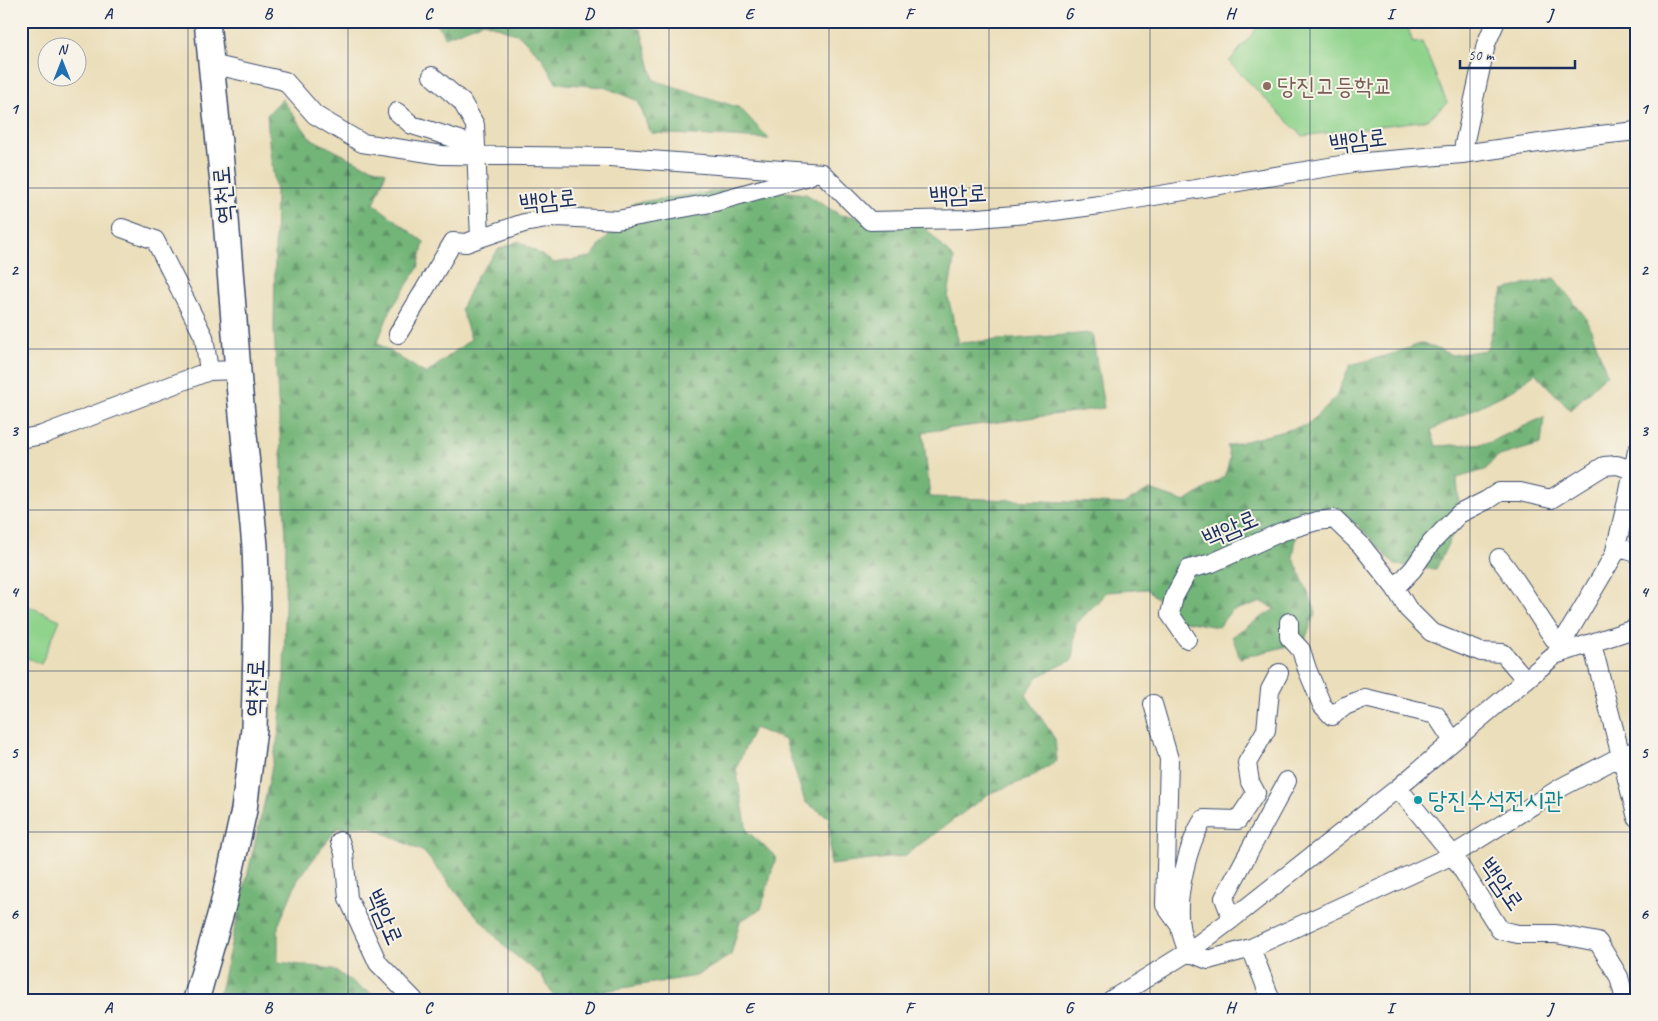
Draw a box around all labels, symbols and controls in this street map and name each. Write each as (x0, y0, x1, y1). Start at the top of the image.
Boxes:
text: A (104, 4, 114, 24)
text: B (264, 4, 274, 24)
text: C (424, 4, 434, 24)
text: D (584, 4, 595, 24)
text: E (745, 4, 756, 24)
text: F (905, 4, 916, 24)
text: G (1065, 4, 1075, 24)
text: H (1225, 4, 1237, 24)
text: I (1387, 4, 1397, 24)
text: J (1546, 4, 1555, 24)
north arrow (38, 38, 88, 88)
scale bar (1460, 38, 1576, 70)
text: N (58, 41, 69, 58)
text: 50 m (1468, 46, 1495, 65)
place label: 당진고등학교 (1277, 71, 1393, 101)
marker: 당진고등학교 (1261, 80, 1273, 92)
text: 1 (10, 99, 19, 119)
text: 1 (1640, 99, 1649, 119)
street label: 백암로 (1327, 122, 1389, 158)
street label: 역천로 (206, 165, 240, 225)
street label: 백암로 (928, 178, 988, 210)
street label: 백암로 (518, 182, 578, 218)
text: 2 (10, 260, 19, 280)
text: 2 (1640, 260, 1649, 280)
text: 3 (10, 421, 19, 441)
text: 3 (1640, 421, 1649, 441)
street label: 백암로 (1197, 503, 1263, 553)
text: 4 (10, 582, 19, 602)
text: 4 (1640, 582, 1649, 602)
street label: 역천로 (239, 659, 271, 717)
text: 5 (11, 743, 20, 763)
text: 5 (1641, 743, 1650, 763)
place label: 당진수석전시관 (1428, 785, 1563, 815)
marker: 당진수석전시관 (1412, 794, 1424, 806)
street label: 백암로 (1473, 852, 1531, 916)
street label: 백암로 (360, 884, 410, 950)
text: 6 (10, 904, 19, 924)
text: 6 (1640, 904, 1649, 924)
text: A (104, 998, 114, 1018)
text: B (264, 998, 274, 1018)
text: C (424, 998, 434, 1018)
text: D (584, 998, 595, 1018)
text: E (745, 998, 756, 1018)
text: F (905, 998, 916, 1018)
text: G (1065, 998, 1075, 1018)
text: H (1225, 998, 1237, 1018)
text: I (1387, 998, 1397, 1018)
text: J (1546, 998, 1555, 1018)

